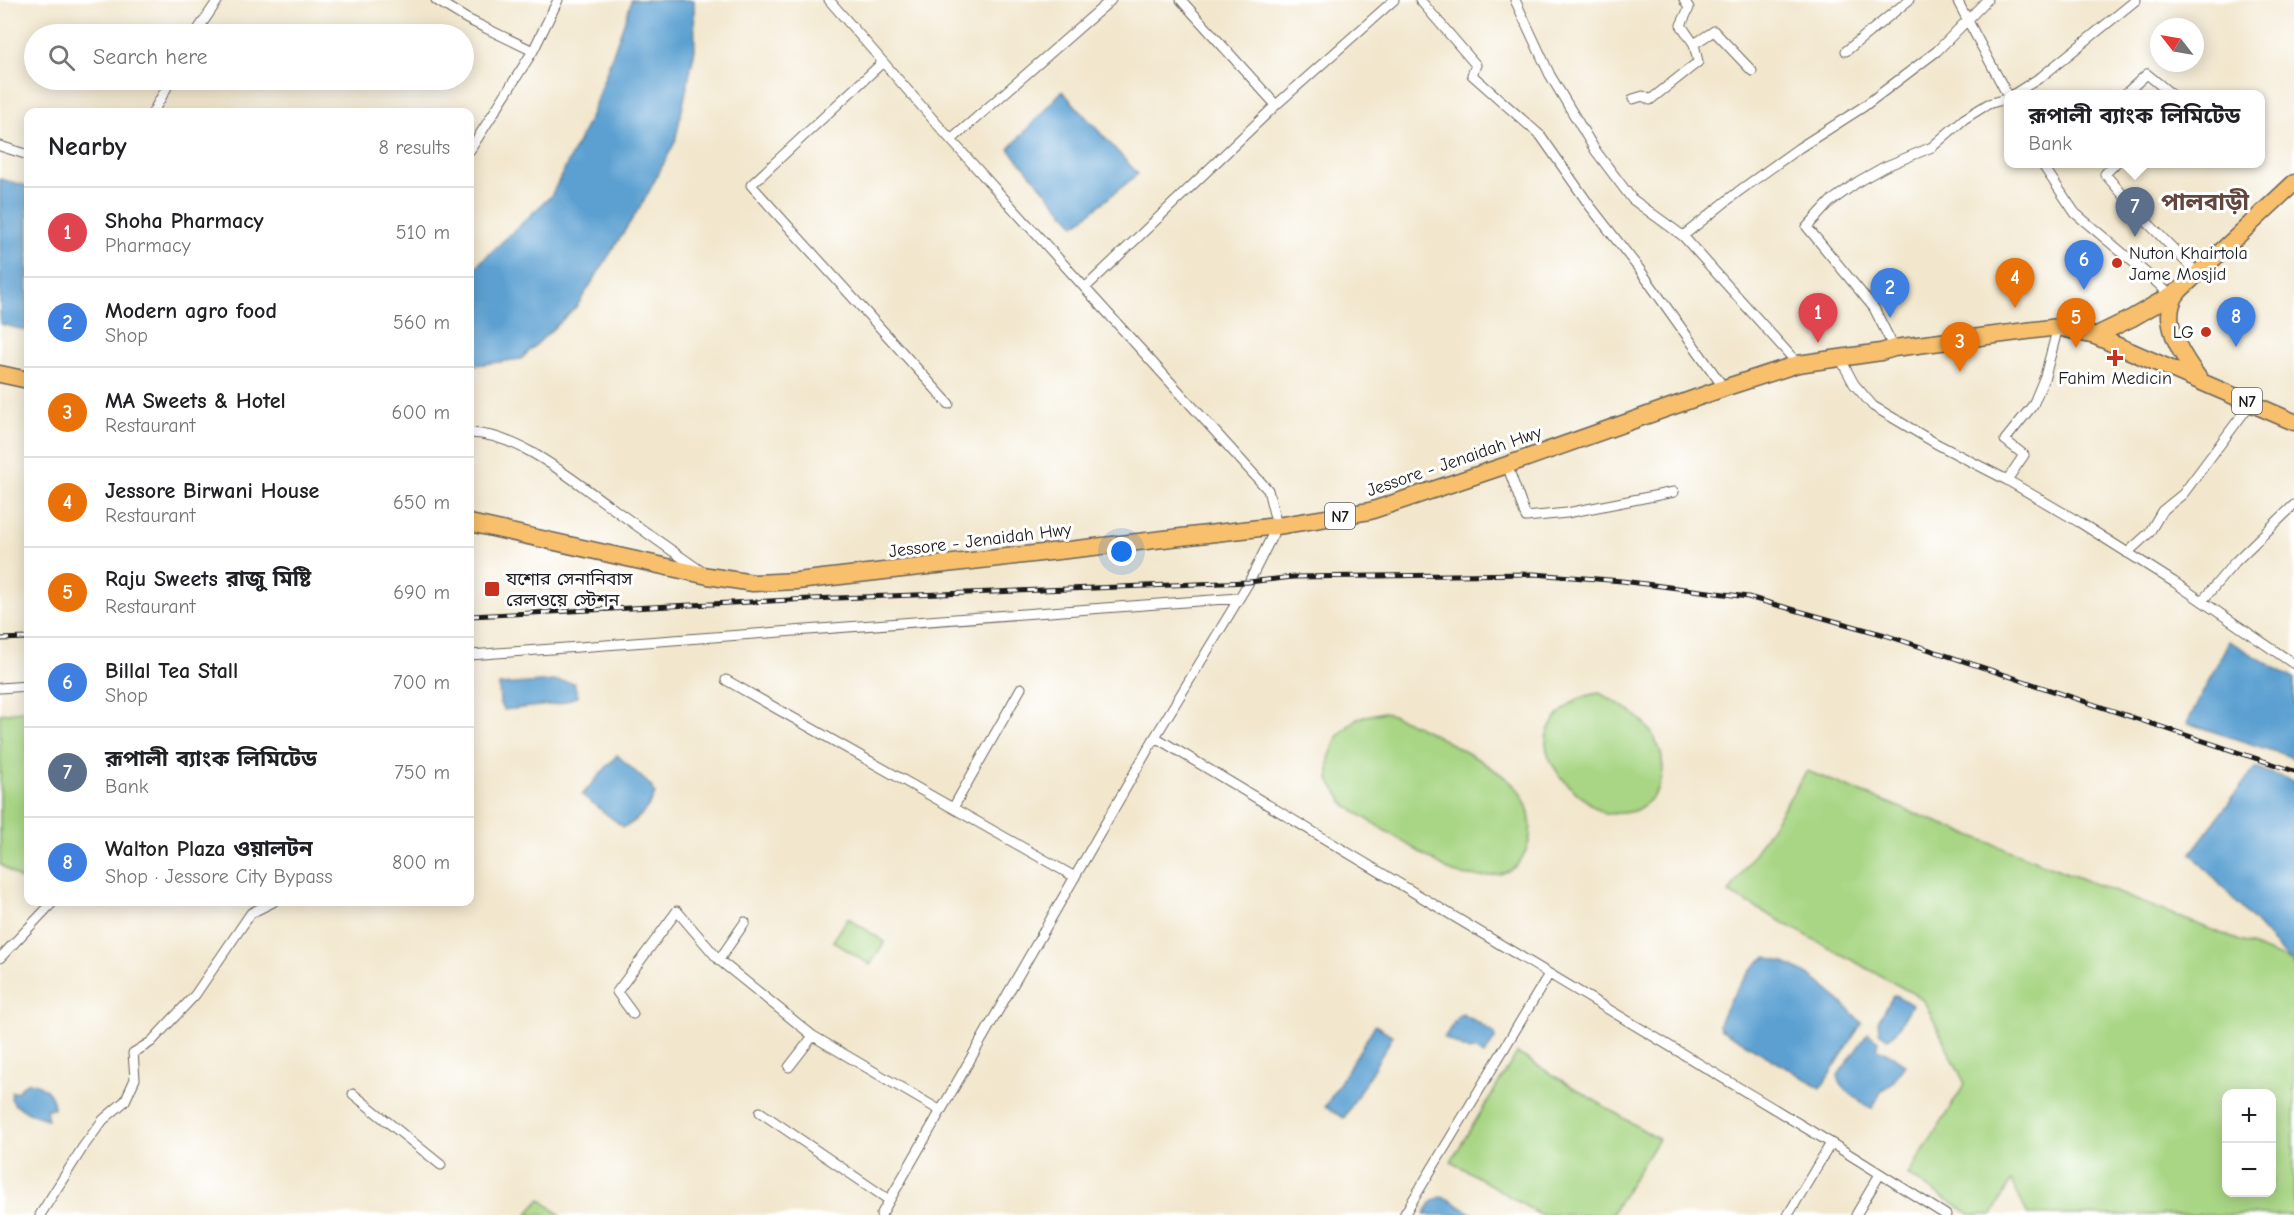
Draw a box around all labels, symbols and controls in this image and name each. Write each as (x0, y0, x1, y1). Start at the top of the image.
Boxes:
north arrow (2150, 18, 2204, 72)
search box (24, 24, 474, 90)
icon: search (45, 41, 78, 74)
text: Search here (93, 44, 208, 70)
popup (2004, 90, 2265, 168)
text: রূপালী ব্যাংক লিমিটেড (2029, 103, 2240, 129)
text: Nearby (48, 132, 127, 162)
text: Bank (2029, 132, 2072, 155)
text: 8 results (378, 136, 450, 159)
pin: 7 (2116, 188, 2154, 237)
district label: পালবাড়ী (2161, 188, 2250, 216)
text: Shoha Pharmacy (105, 208, 264, 234)
text: 1 (64, 221, 71, 244)
text: 510 m (396, 221, 450, 244)
text: Pharmacy (105, 234, 191, 257)
pin: 6 (2064, 240, 2104, 290)
place label: Nuton Khairtola Jame Mosjid (2129, 243, 2248, 285)
marker: Nuton Khairtola Jame Mosjid (2110, 256, 2124, 270)
pin: 4 (1996, 258, 2034, 308)
pin: 2 (1870, 268, 1910, 318)
pin: 1 (1798, 294, 1838, 343)
text: Modern agro food (105, 298, 277, 324)
pin: 5 (2056, 298, 2096, 348)
pin: 8 (2216, 298, 2256, 347)
text: 2 (63, 311, 72, 334)
text: 560 m (393, 311, 450, 334)
pin: 3 (1940, 322, 1980, 372)
place label: LG (2173, 322, 2194, 343)
text: Shop (105, 324, 148, 347)
marker: LG (2199, 325, 2213, 339)
marker: Fahim Medicin (2108, 351, 2122, 365)
place label: Fahim Medicin (2058, 368, 2172, 389)
text: MA Sweets & Hotel (105, 388, 286, 414)
road number: N7 (2232, 388, 2262, 414)
text: 3 (63, 401, 72, 424)
text: 600 m (392, 401, 450, 424)
text: Restaurant (105, 414, 195, 437)
street label: Jessore - Jenaidah Hwy (1364, 421, 1545, 501)
text: Jessore Birwani House (105, 478, 319, 504)
text: 4 (63, 491, 72, 514)
text: 650 m (393, 491, 450, 514)
road number: N7 (1325, 503, 1355, 529)
text: Restaurant (105, 504, 195, 527)
street label: Jessore - Jenaidah Hwy (888, 519, 1073, 562)
your location (1107, 537, 1136, 566)
text: Raju Sweets রাজু মিষ্টি (105, 566, 311, 592)
place label: যশোর সেনানিবাস রেলওয়ে স্টেশন (505, 569, 633, 611)
marker: যশোর সেনানিবাস রেলওয়ে স্টেশন (483, 580, 501, 598)
text: 5 (62, 581, 73, 604)
text: 690 m (393, 581, 450, 604)
text: Restaurant (105, 595, 195, 618)
text: Billal Tea Stall (105, 658, 238, 684)
text: 6 (62, 671, 73, 694)
text: 700 m (393, 671, 450, 694)
text: Shop (105, 684, 148, 707)
text: রূপালী ব্যাংক লিমিটেড (105, 746, 317, 772)
text: 7 (63, 761, 72, 784)
text: 750 m (394, 761, 450, 784)
text: Bank (105, 775, 148, 798)
text: Walton Plaza ওয়ালটন (105, 836, 313, 862)
text: 8 (62, 851, 73, 874)
text: 800 m (392, 851, 450, 874)
text: Shop · Jessore City Bypass (105, 865, 333, 888)
map controls (2222, 1089, 2276, 1197)
button: + (2222, 1089, 2276, 1143)
button: − (2222, 1143, 2276, 1197)

